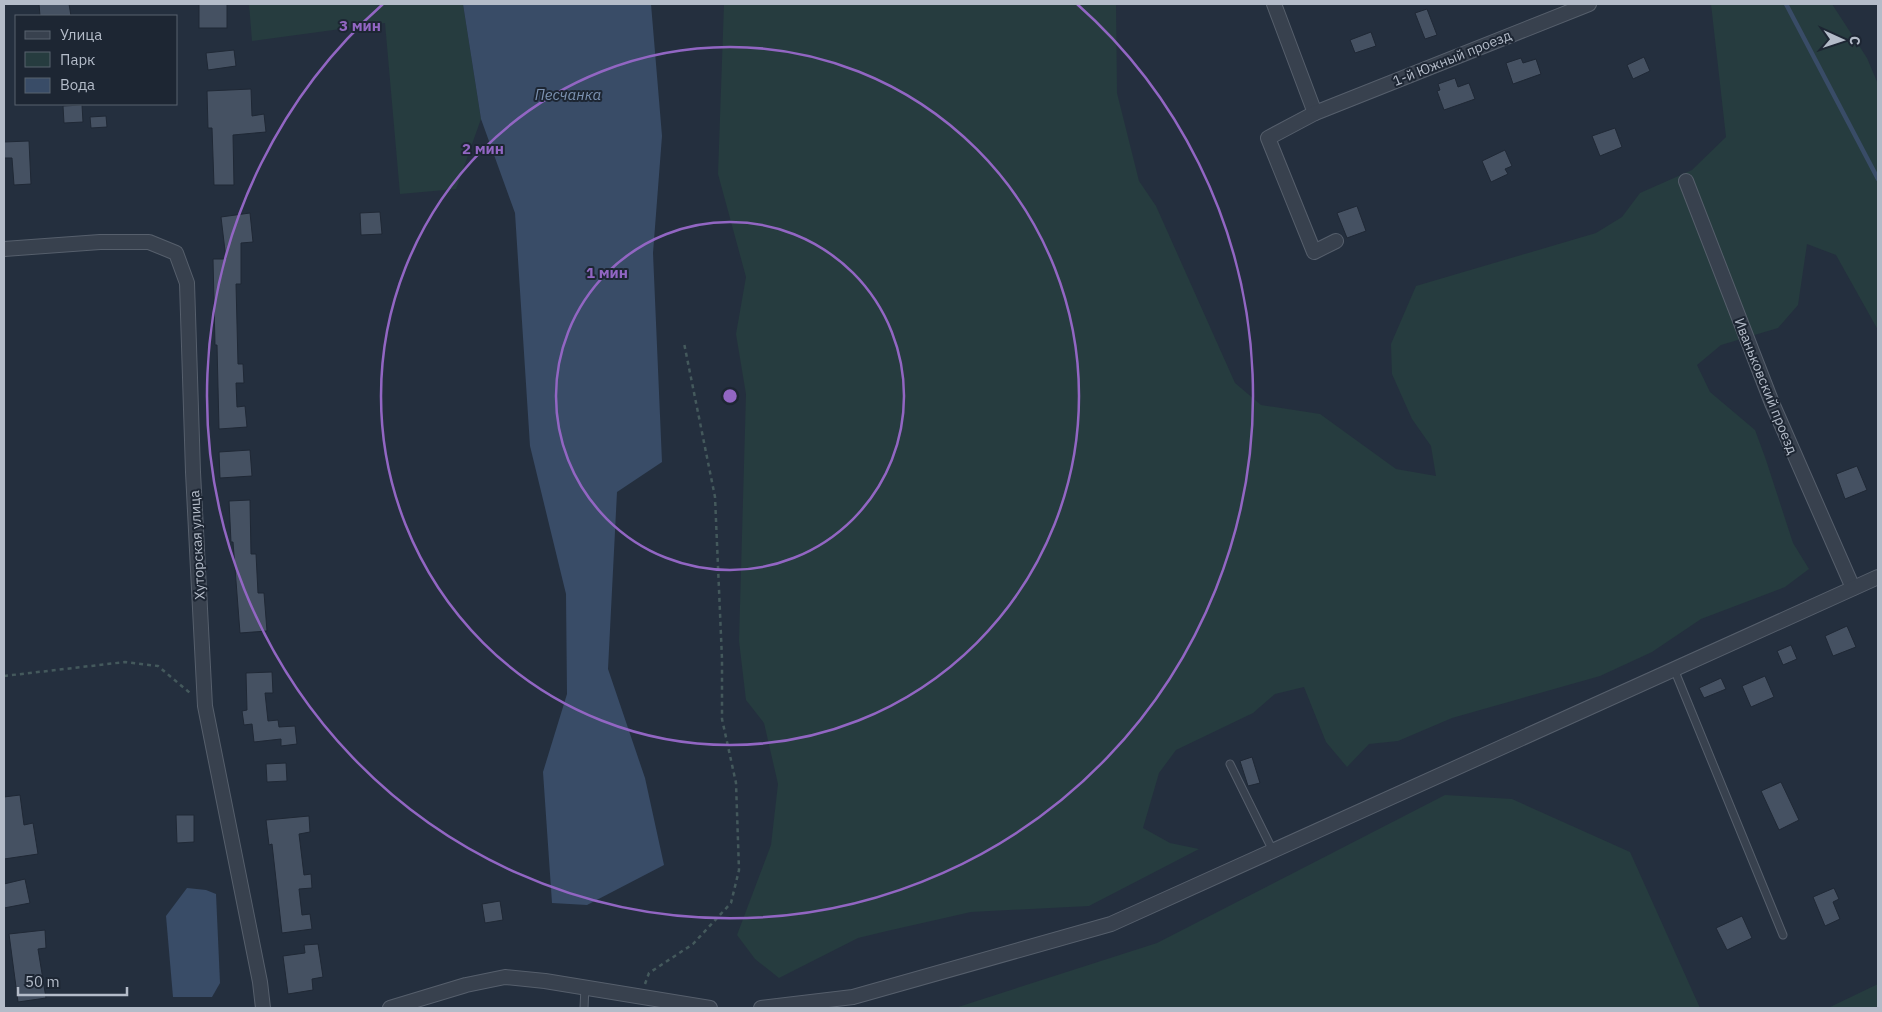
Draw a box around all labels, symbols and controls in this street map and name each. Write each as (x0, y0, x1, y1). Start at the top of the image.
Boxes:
legend (15, 15, 178, 105)
north arrow (1817, 15, 1867, 65)
text: 3 мин (339, 16, 381, 35)
text: Улица (60, 25, 102, 44)
street label: 1-й Южный проезд (1390, 26, 1514, 90)
text: С (1846, 36, 1864, 46)
text: Парк (60, 50, 95, 69)
text: Вода (60, 75, 95, 94)
water label: Песчанка (535, 85, 601, 104)
text: 2 мин (462, 139, 504, 158)
text: 1 мин (586, 263, 628, 282)
street label: Иваньковский проезд (1730, 315, 1802, 457)
centre of rings (721, 387, 739, 405)
street label: Хуторская улица (185, 489, 209, 600)
scale bar (18, 964, 126, 996)
text: 50 m (25, 972, 60, 991)

